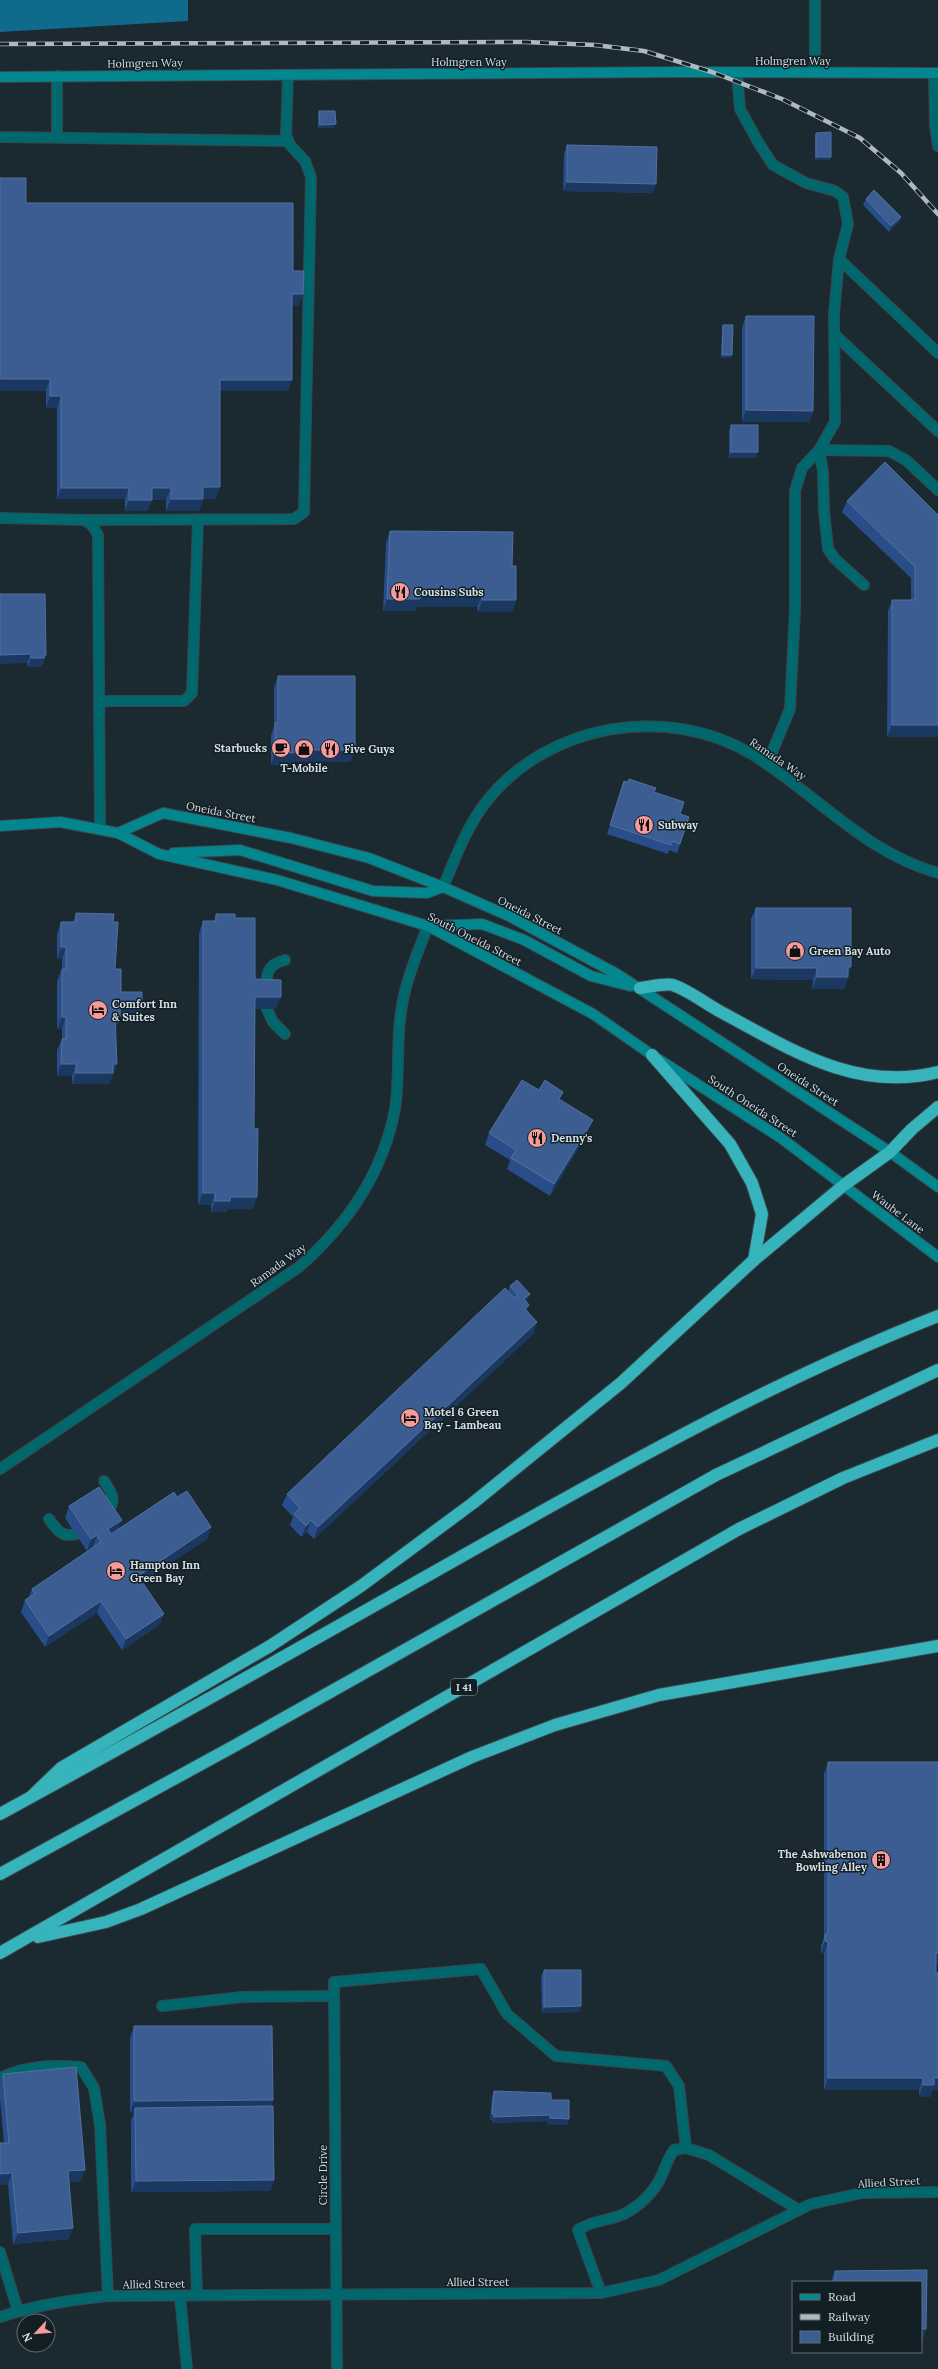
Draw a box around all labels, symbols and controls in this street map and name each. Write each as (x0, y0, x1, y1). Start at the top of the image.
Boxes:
street label: Holmgren Way (755, 54, 831, 68)
street label: Holmgren Way (107, 55, 183, 71)
street label: Holmgren Way (431, 55, 507, 69)
restaurant icon: Cousins Subs (389, 581, 411, 603)
place label: Cousins Subs (414, 585, 484, 599)
street label: Ramada Way (747, 735, 809, 783)
cafe icon: Starbucks (270, 737, 292, 759)
shop icon: T-Mobile (293, 738, 315, 760)
restaurant icon: Five Guys (319, 738, 341, 760)
place label: Starbucks (214, 741, 267, 755)
place label: Five Guys (344, 742, 395, 756)
place label: T-Mobile (280, 761, 328, 775)
street label: Oneida Street (185, 798, 258, 826)
restaurant icon: Subway (633, 814, 655, 836)
place label: Subway (658, 818, 699, 832)
street label: Oneida Street (495, 893, 565, 938)
street label: South Oneida Street (426, 909, 525, 969)
shop icon: Green Bay Auto (784, 940, 806, 962)
place label: Green Bay Auto (809, 944, 891, 958)
place label: Comfort Inn & Suites (112, 997, 177, 1024)
hotel icon: Comfort Inn & Suites (87, 999, 109, 1021)
street label: Oneida Street (774, 1059, 842, 1110)
street label: South Oneida Street (706, 1072, 801, 1141)
restaurant icon: Denny's (526, 1127, 548, 1149)
place label: Denny's (551, 1131, 592, 1145)
street label: Waube Lane (869, 1187, 927, 1237)
street label: Ramada Way (248, 1240, 309, 1290)
place label: Motel 6 Green Bay - Lambeau (424, 1405, 501, 1432)
hotel icon: Motel 6 Green Bay - Lambeau (399, 1407, 421, 1429)
place label: Hampton Inn Green Bay (130, 1558, 200, 1585)
hotel icon: Hampton Inn Green Bay (105, 1560, 127, 1582)
road number: I 41 (451, 1679, 477, 1695)
place label: The Ashwabenon Bowling Alley (778, 1847, 868, 1874)
building icon: The Ashwabenon Bowling Alley (870, 1849, 892, 1871)
street label: Circle Drive (316, 2145, 330, 2205)
street label: Allied Street (856, 2173, 921, 2191)
street label: Allied Street (446, 2275, 510, 2289)
street label: Allied Street (122, 2276, 186, 2292)
legend (792, 2281, 922, 2353)
text: Road (828, 2289, 856, 2304)
text: Railway (828, 2309, 871, 2324)
north arrow (16, 2313, 56, 2353)
text: Building (828, 2329, 874, 2344)
text: N (19, 2330, 35, 2344)

